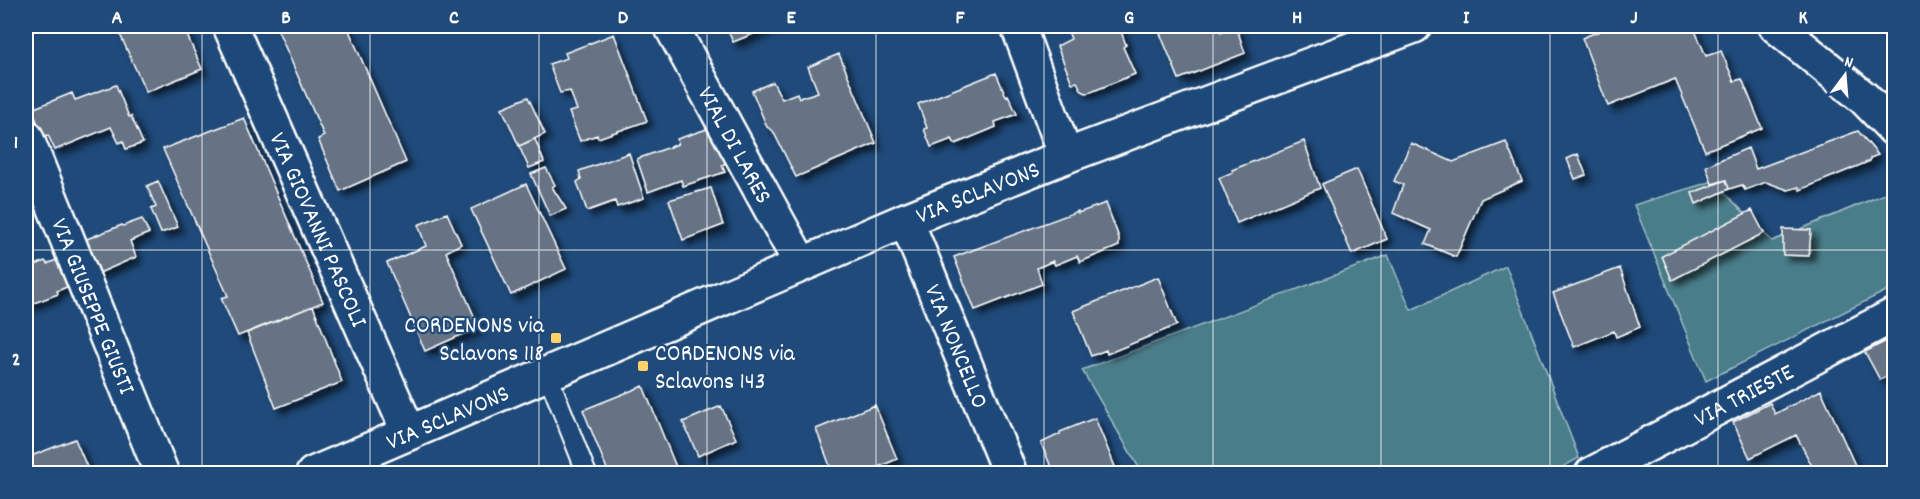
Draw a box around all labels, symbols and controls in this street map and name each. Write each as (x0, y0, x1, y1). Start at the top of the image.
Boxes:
text: A (112, 5, 123, 33)
text: B (281, 5, 291, 33)
text: C (449, 5, 459, 33)
text: D (618, 5, 629, 33)
text: E (786, 5, 796, 33)
text: F (956, 5, 966, 33)
text: G (1124, 5, 1134, 33)
text: H (1292, 5, 1302, 33)
text: I (1463, 5, 1470, 33)
text: J (1630, 5, 1638, 33)
text: K (1798, 5, 1808, 33)
north arrow (1815, 45, 1875, 105)
text: N (1841, 51, 1856, 75)
street label: VIAL DI LARES (687, 81, 779, 211)
street label: VIA GIOVANNI PASCOLI (259, 128, 375, 334)
text: 1 (14, 130, 18, 158)
street label: VIA SCLAVONS (911, 154, 1046, 234)
street label: VIA GIUSEPPE GIUSTI (41, 214, 142, 401)
street label: VIA NONCELLO (914, 280, 995, 414)
place label: CORDENONS via Sclavons 118 (404, 310, 545, 372)
marker: CORDENONS via Sclavons 118 (549, 331, 563, 345)
place label: CORDENONS via Sclavons 143 (655, 338, 796, 400)
text: 2 (12, 347, 20, 375)
street label: VIA TRIESTE (1689, 357, 1801, 437)
marker: CORDENONS via Sclavons 143 (636, 359, 650, 373)
street label: VIA SCLAVONS (382, 378, 515, 461)

